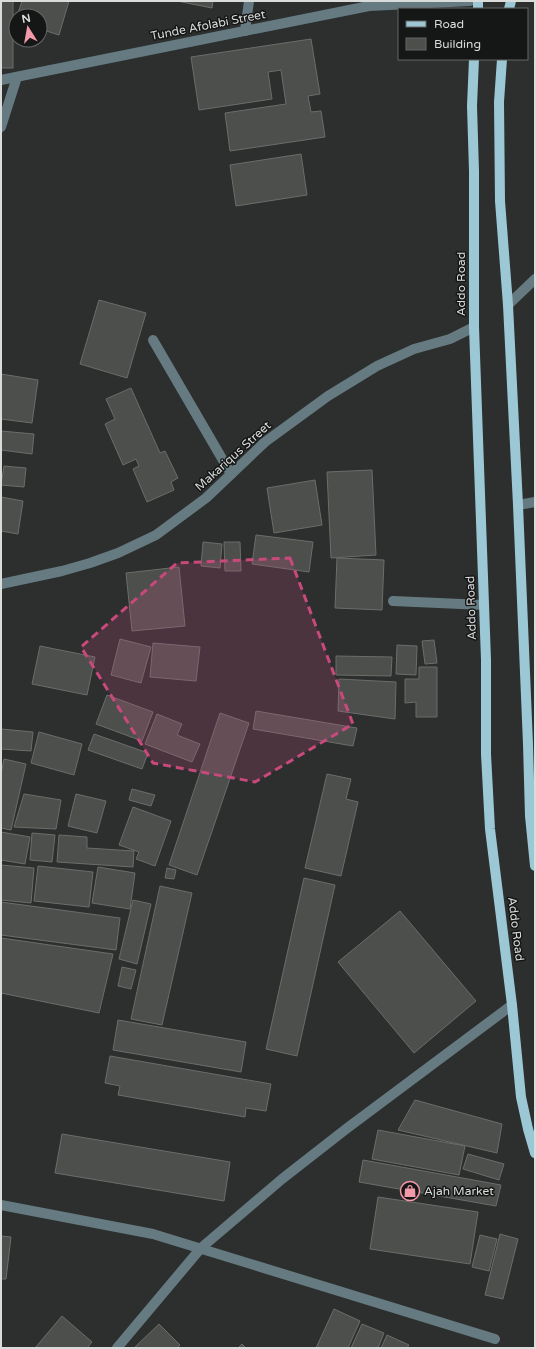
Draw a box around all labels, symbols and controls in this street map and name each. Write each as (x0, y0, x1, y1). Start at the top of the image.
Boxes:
street label: Tunde Afolabi Street (149, 7, 267, 43)
north arrow (8, 8, 48, 48)
legend (398, 8, 528, 60)
text: N (21, 11, 32, 26)
text: Road (434, 17, 464, 31)
text: Building (434, 37, 481, 51)
street label: Addo Road (454, 252, 468, 316)
street label: Makariqus Street (192, 418, 274, 494)
street label: Addo Road (463, 576, 479, 640)
street label: Addo Road (505, 896, 527, 962)
shop icon: Ajah Market (399, 1180, 421, 1202)
place label: Ajah Market (424, 1184, 494, 1198)

